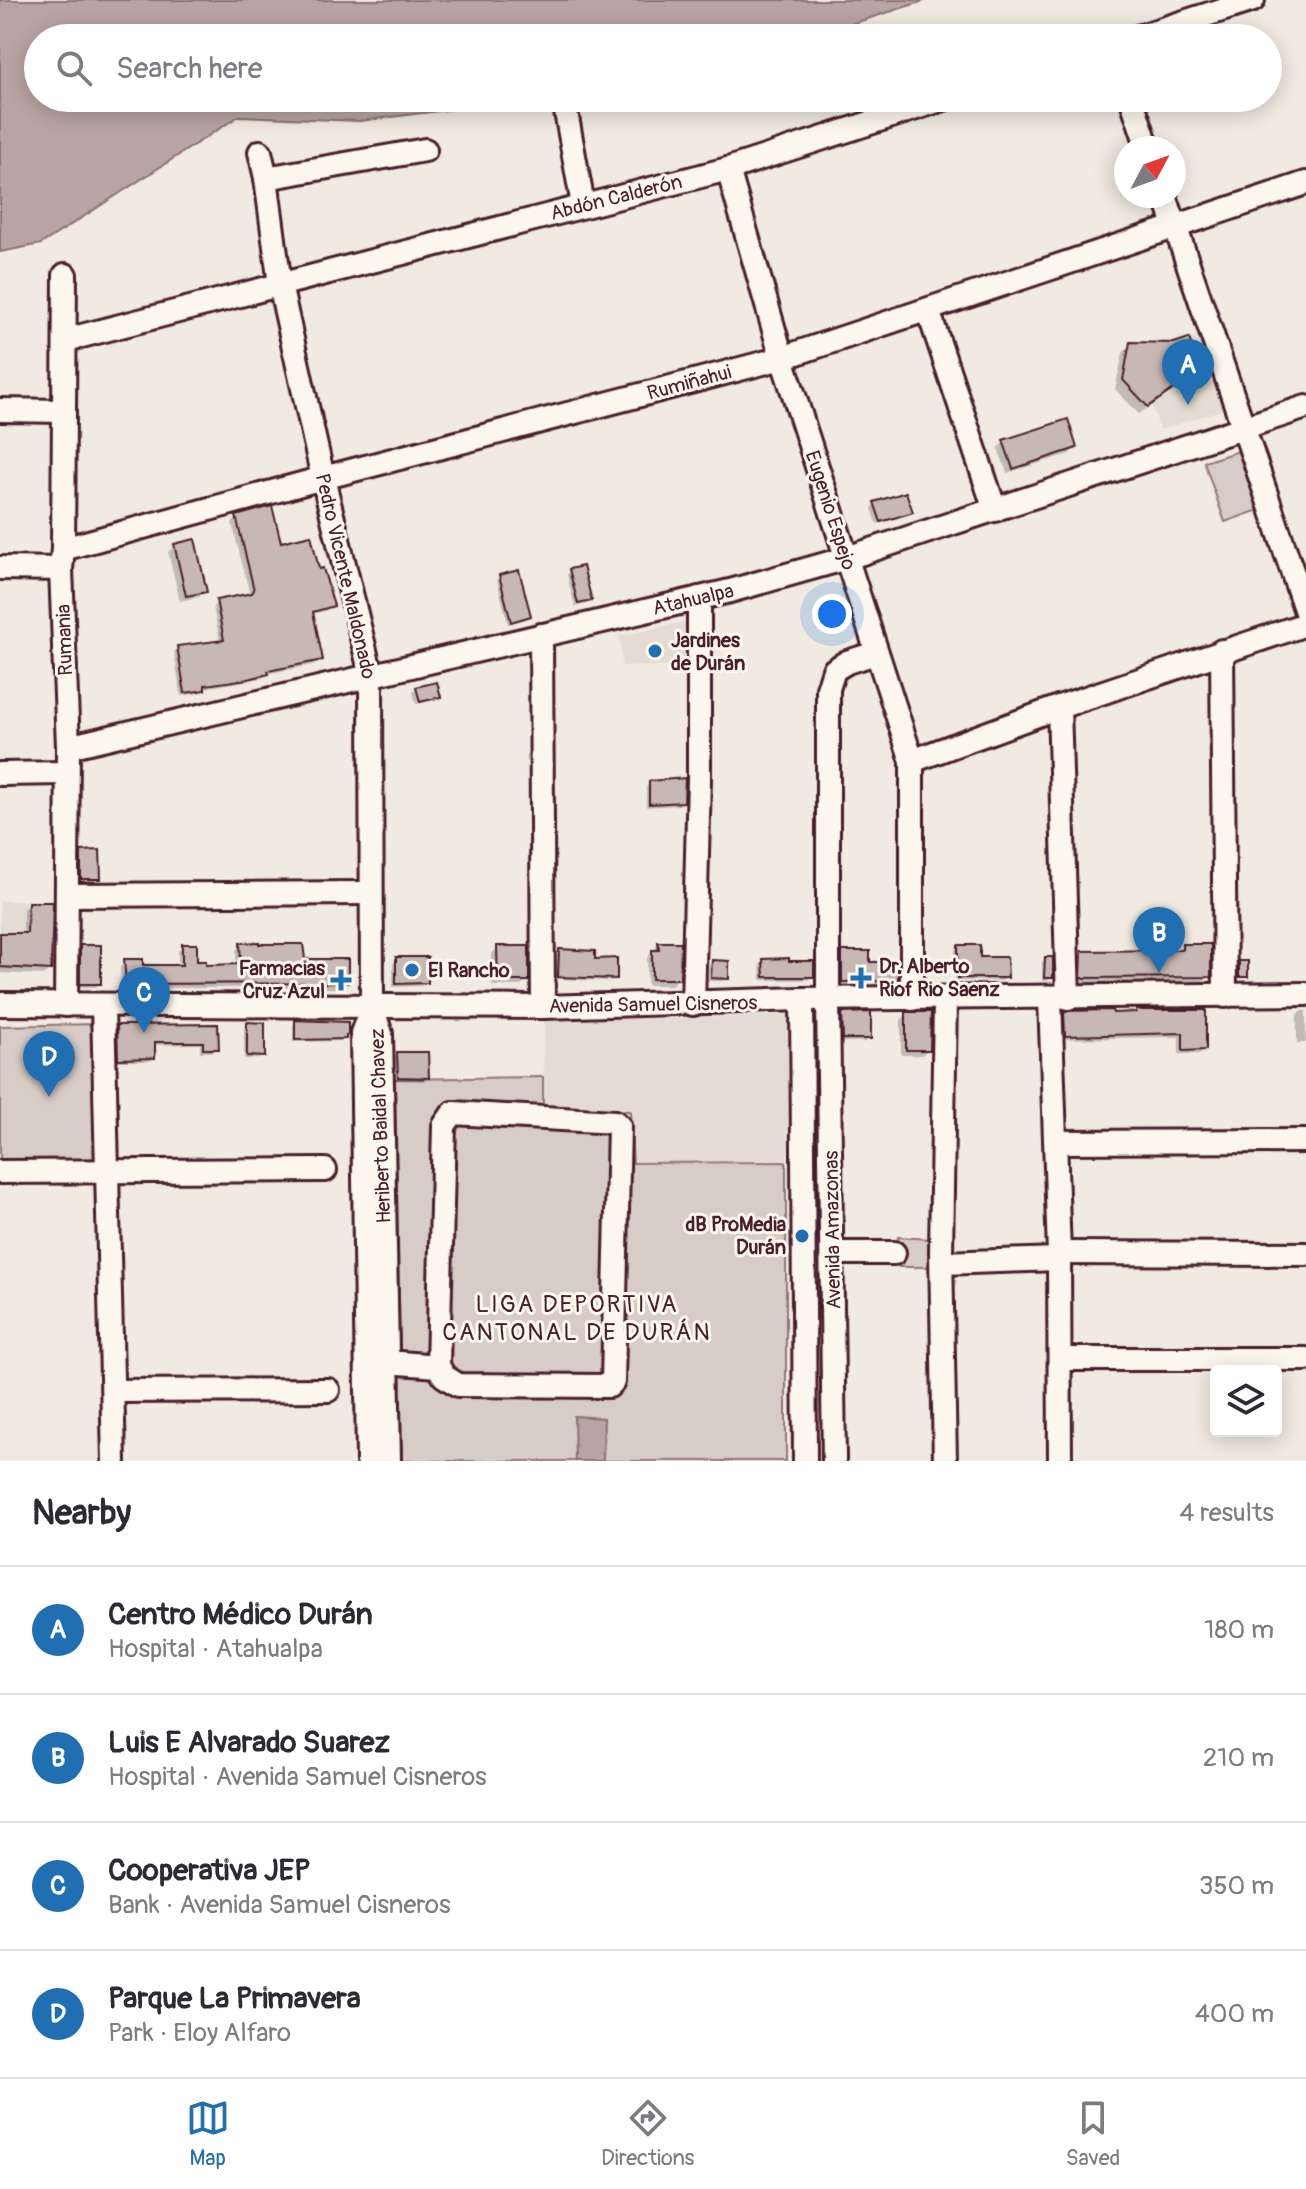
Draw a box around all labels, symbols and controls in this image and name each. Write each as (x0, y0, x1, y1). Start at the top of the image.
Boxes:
search box (24, 24, 1282, 112)
icon: search (52, 46, 96, 90)
text: Search here (116, 50, 263, 87)
north arrow (1114, 136, 1186, 208)
street label: Abdón Calderón (548, 169, 685, 226)
pin: A (1162, 339, 1214, 405)
street label: Rumiñahui (644, 359, 734, 406)
street label: Eugenio Espejo (799, 447, 862, 573)
street label: Pedro Vicente Maldonado (310, 471, 381, 682)
street label: Atahualpa (650, 578, 736, 621)
your location (812, 594, 852, 634)
street label: Rumania (51, 604, 78, 676)
place label: Jardines de Durán (671, 628, 745, 676)
marker: Jardines de Durán (646, 642, 664, 660)
pin: B (1133, 907, 1185, 973)
place label: Dr. Alberto Riof Rio Saenz (879, 954, 1000, 1002)
place label: Farmacias Cruz Azul (239, 956, 325, 1004)
place label: El Rancho (428, 958, 510, 983)
marker: El Rancho (403, 961, 421, 979)
pin: C (118, 967, 170, 1033)
marker: Dr. Alberto Riof Rio Saenz (850, 967, 872, 989)
marker: Farmacias Cruz Azul (332, 971, 350, 989)
street label: Avenida Samuel Cisneros (548, 990, 758, 1019)
street label: Heriberto Baidal Chavez (365, 1028, 396, 1224)
pin: D (23, 1031, 75, 1097)
street label: Avenida Amazonas (819, 1150, 846, 1310)
place label: dB ProMedia Durán (686, 1212, 786, 1260)
marker: dB ProMedia Durán (793, 1227, 811, 1245)
district label: LIGA DEPORTIVA CANTONAL DE DURÁN (442, 1290, 712, 1347)
map controls (1210, 1365, 1282, 1437)
button: layers (1210, 1365, 1282, 1437)
text: Nearby (32, 1492, 131, 1535)
text: 4 results (1179, 1497, 1274, 1529)
text: Centro Médico Durán (108, 1596, 373, 1633)
text: A (50, 1614, 66, 1646)
text: 180 m (1204, 1614, 1274, 1646)
text: Hospital · Atahualpa (108, 1633, 323, 1665)
text: Luis E Alvarado Suarez (108, 1724, 390, 1761)
text: B (51, 1742, 65, 1774)
text: 210 m (1203, 1742, 1274, 1774)
text: Hospital · Avenida Samuel Cisneros (108, 1761, 487, 1793)
text: Cooperativa JEP (108, 1852, 311, 1889)
text: C (50, 1870, 66, 1902)
text: 350 m (1199, 1870, 1274, 1902)
text: Bank · Avenida Samuel Cisneros (108, 1889, 451, 1921)
text: Parque La Primavera (108, 1980, 361, 2017)
text: D (50, 1998, 66, 2030)
text: 400 m (1195, 1998, 1274, 2030)
text: Park · Eloy Alfaro (108, 2017, 291, 2049)
tab: Map (186, 2096, 230, 2172)
tab: Directions (601, 2096, 694, 2172)
tab: Saved (1066, 2096, 1120, 2172)

